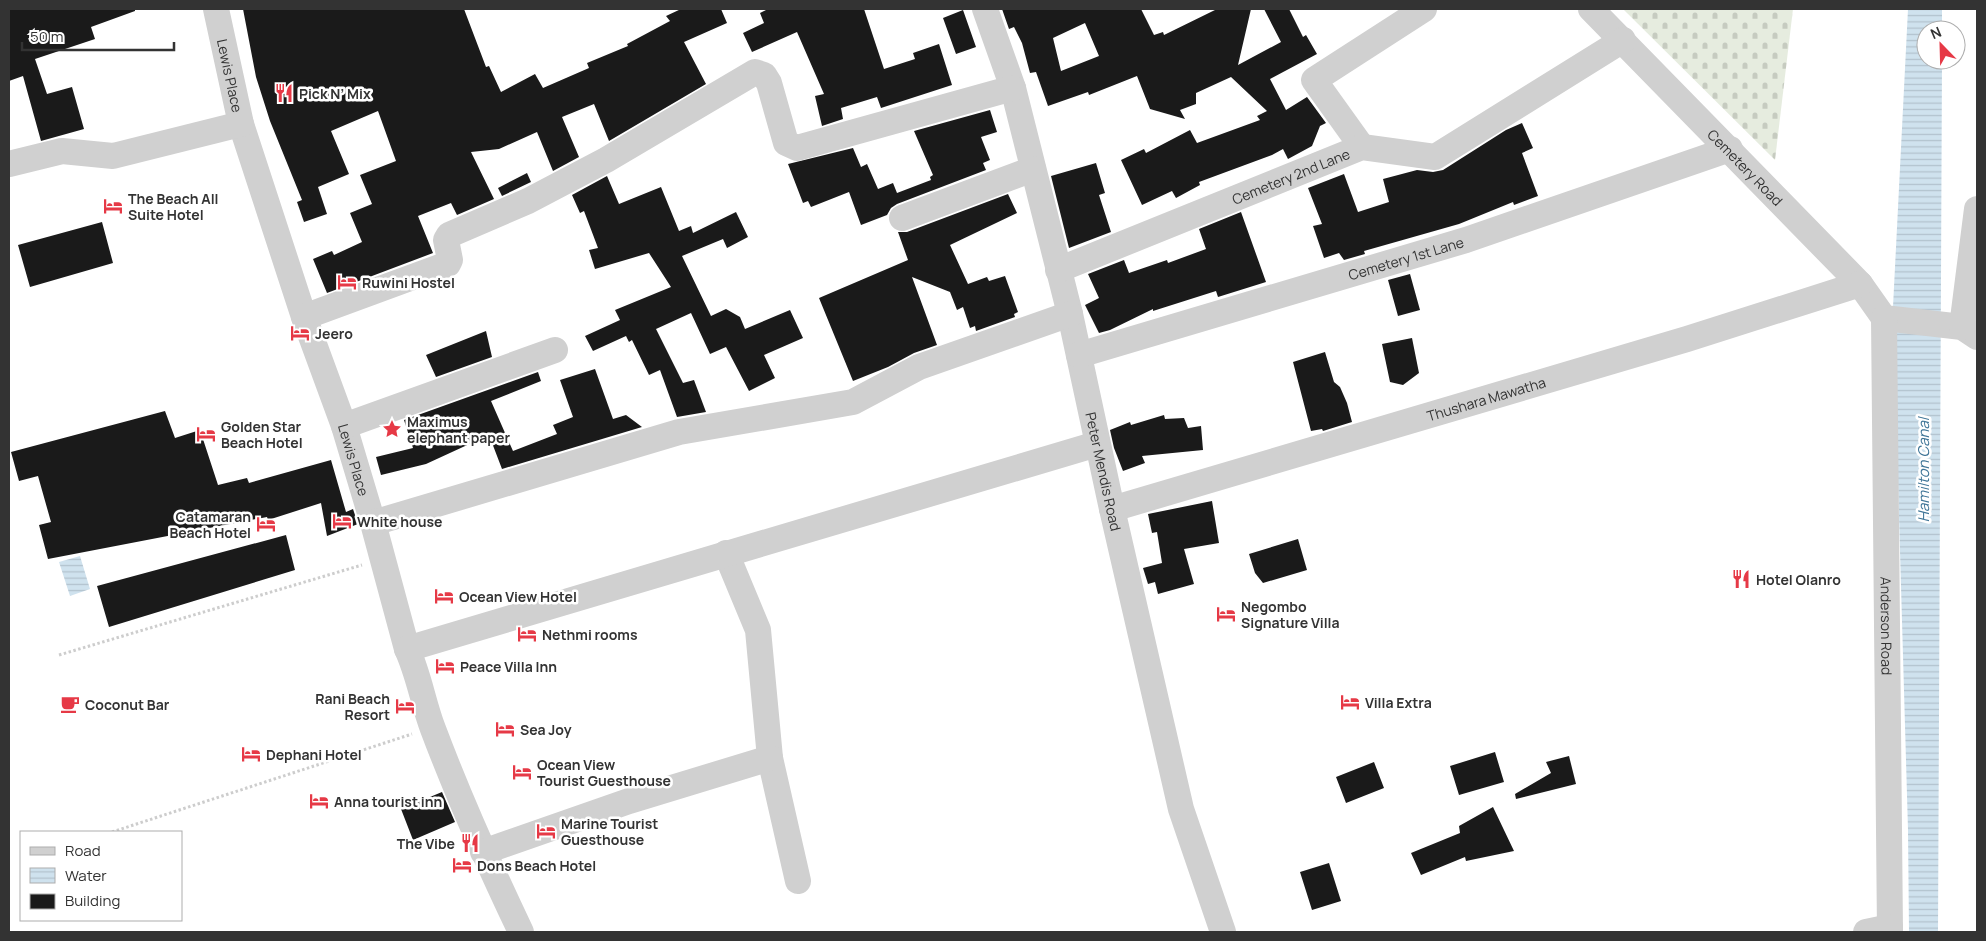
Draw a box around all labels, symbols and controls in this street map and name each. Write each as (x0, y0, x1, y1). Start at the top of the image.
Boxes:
scale bar (22, 20, 175, 52)
north arrow (1916, 20, 1966, 70)
text: N (1927, 22, 1944, 43)
text: 50 m (30, 26, 64, 47)
street label: Lewis Place (213, 37, 248, 114)
restaurant icon: Pick N’ Mix (273, 82, 295, 104)
place label: Pick N’ Mix (299, 84, 371, 103)
street label: Cemetery Road (1704, 125, 1787, 209)
street label: Cemetery 2nd Lane (1229, 144, 1352, 208)
place label: The Beach All Suite Hotel (128, 189, 219, 224)
hotel icon: The Beach All Suite Hotel (102, 195, 124, 217)
street label: Cemetery 1st Lane (1346, 232, 1466, 284)
hotel icon: Ruwini Hostel (336, 271, 358, 293)
place label: Ruwini Hostel (362, 273, 455, 292)
hotel icon: Jeero (289, 322, 311, 344)
place label: Jeero (315, 324, 353, 343)
street label: Thushara Mawatha (1424, 372, 1548, 425)
street label: Peter Mendis Road (1082, 410, 1126, 533)
place label: Maximus elephant paper (407, 412, 510, 447)
water label: Hamilton Canal (1913, 415, 1934, 522)
place label: Golden Star Beach Hotel (221, 417, 303, 452)
place icon: Maximus elephant paper (381, 418, 403, 440)
street label: Lewis Place (334, 421, 374, 498)
hotel icon: Golden Star Beach Hotel (195, 423, 217, 445)
place label: Catamaran Beach Hotel (169, 507, 251, 542)
hotel icon: White house (331, 510, 353, 532)
place label: White house (357, 512, 442, 531)
hotel icon: Catamaran Beach Hotel (255, 513, 277, 535)
restaurant icon: Hotel Olanro (1730, 568, 1752, 590)
place label: Hotel Olanro (1756, 570, 1841, 589)
street label: Anderson Road (1877, 577, 1897, 675)
hotel icon: Ocean View Hotel (433, 585, 455, 607)
place label: Ocean View Hotel (459, 587, 577, 606)
place label: Negombo Signature Villa (1241, 597, 1340, 632)
hotel icon: Negombo Signature Villa (1215, 603, 1237, 625)
hotel icon: Nethmi rooms (516, 623, 538, 645)
place label: Nethmi rooms (542, 625, 638, 644)
hotel icon: Peace Villa Inn (434, 655, 456, 677)
place label: Peace Villa Inn (460, 657, 557, 676)
place label: Rani Beach Resort (315, 689, 390, 724)
hotel icon: Villa Extra (1339, 691, 1361, 713)
cafe icon: Coconut Bar (59, 693, 81, 715)
place label: Villa Extra (1365, 693, 1432, 712)
place label: Coconut Bar (85, 695, 170, 714)
hotel icon: Rani Beach Resort (394, 695, 416, 717)
hotel icon: Sea Joy (494, 718, 516, 740)
place label: Sea Joy (520, 720, 572, 739)
hotel icon: Dephani Hotel (240, 743, 262, 765)
place label: Dephani Hotel (266, 745, 362, 764)
place label: Ocean View Tourist Guesthouse (537, 755, 671, 790)
hotel icon: Ocean View Tourist Guesthouse (511, 761, 533, 783)
hotel icon: Anna tourist inn (308, 790, 330, 812)
place label: Anna tourist inn (334, 792, 442, 811)
place label: Marine Tourist Guesthouse (561, 814, 658, 849)
hotel icon: Marine Tourist Guesthouse (535, 820, 557, 842)
legend (20, 831, 182, 921)
restaurant icon: The Vibe (459, 832, 481, 854)
place label: The Vibe (397, 834, 455, 853)
text: Road (65, 840, 101, 861)
hotel icon: Dons Beach Hotel (451, 854, 473, 876)
place label: Dons Beach Hotel (477, 856, 596, 875)
text: Water (65, 865, 107, 886)
text: Building (65, 890, 120, 911)

